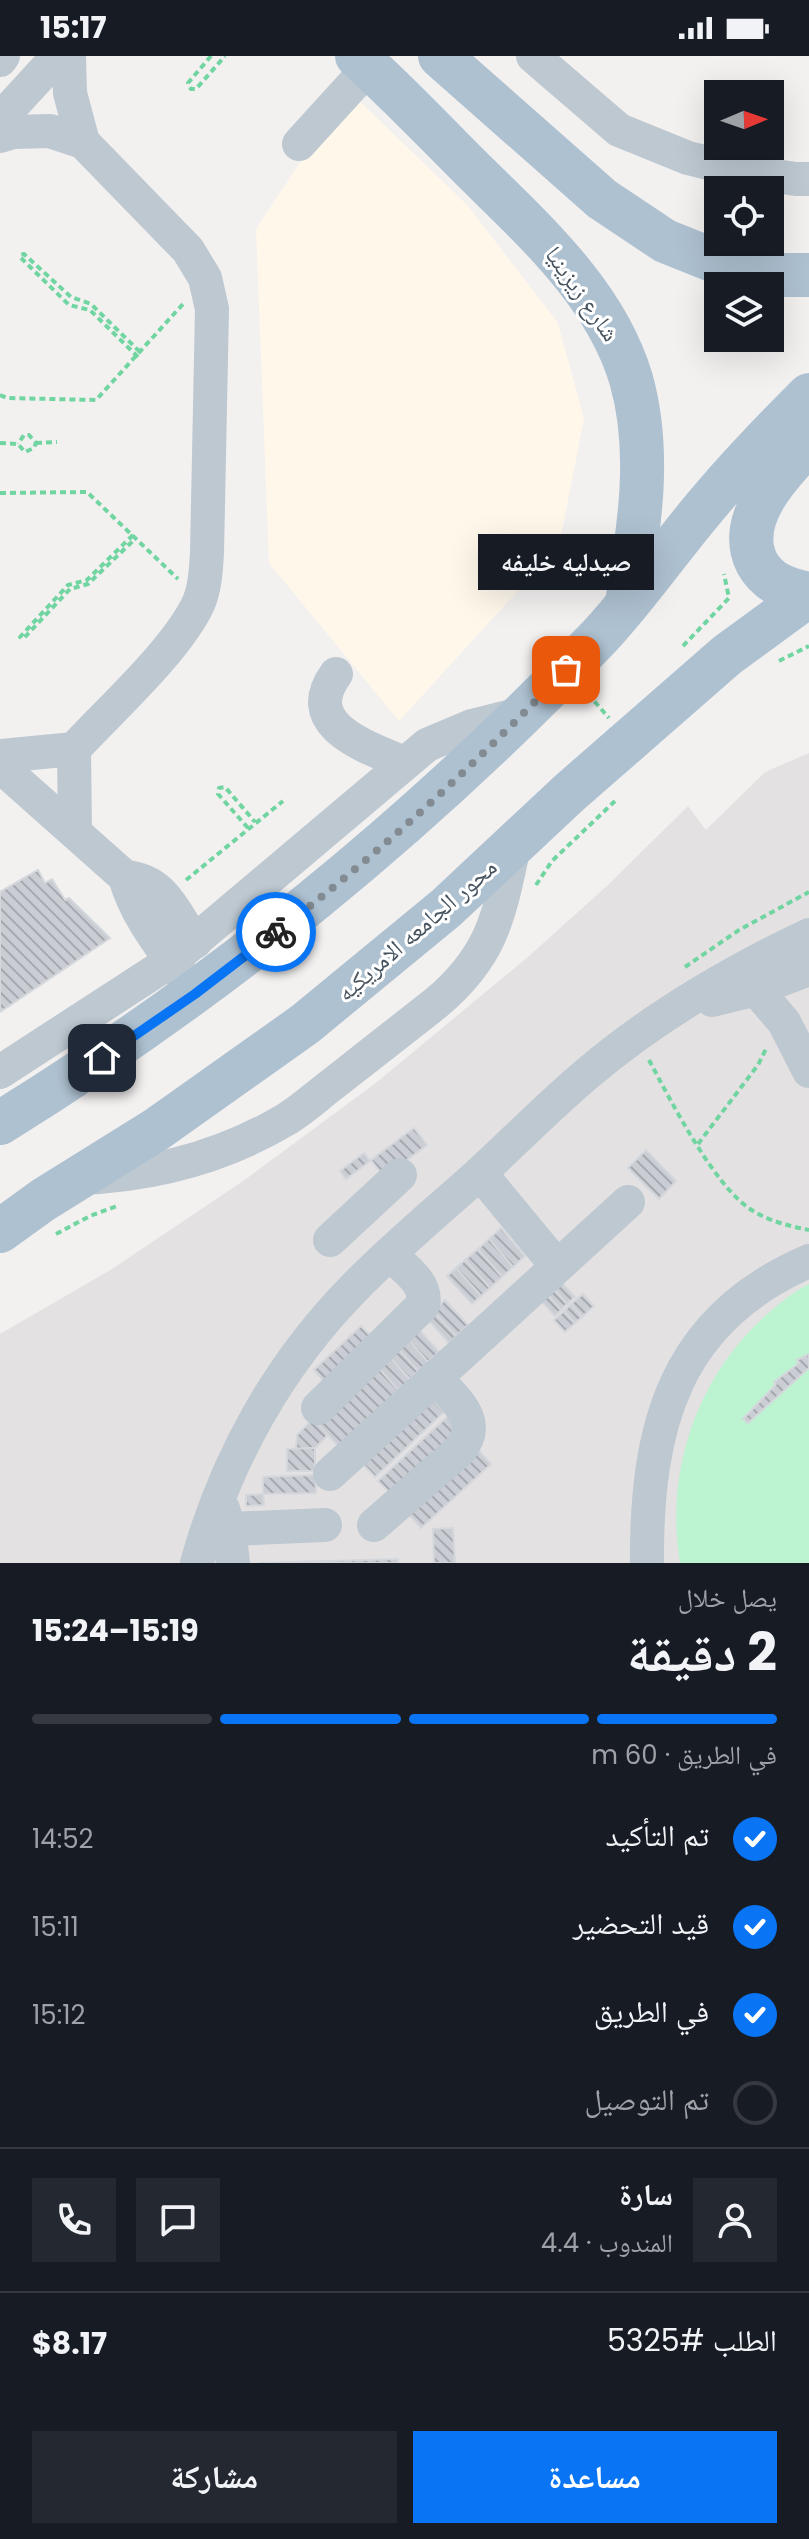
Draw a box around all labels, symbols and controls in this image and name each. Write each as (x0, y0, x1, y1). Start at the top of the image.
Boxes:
text: 15:17 (40, 6, 107, 49)
north arrow (704, 80, 784, 160)
map controls (704, 80, 784, 352)
button: locate (704, 176, 784, 256)
street label: شارع زيزينيا (538, 240, 627, 348)
button: layers (704, 272, 784, 352)
callout: صيدليه خليفه (478, 534, 654, 590)
text: صيدليه خليفه (501, 544, 631, 580)
pin (532, 636, 600, 704)
icon: bag (544, 648, 588, 692)
street label: محور الجامعه الامريكيه (329, 851, 504, 1008)
courier (236, 892, 316, 972)
icon: bike (254, 910, 298, 954)
pin (68, 1024, 136, 1092)
icon: home (80, 1036, 124, 1080)
text: يصل خلال (678, 1580, 777, 1616)
text: 15:19–15:24 (32, 1609, 199, 1652)
text: 2 دقيقة (627, 1616, 777, 1689)
text: في الطريق · 60 m (591, 1737, 777, 1773)
text: تم التأكيد (606, 1814, 709, 1857)
icon: check (733, 1817, 777, 1861)
text: 14:52 (32, 1821, 94, 1857)
text: قيد التحضير (573, 1902, 709, 1945)
icon: check (733, 1905, 777, 1949)
text: 15:11 (32, 1909, 79, 1945)
text: في الطريق (594, 1990, 709, 2033)
icon: check (733, 1993, 777, 2037)
text: 15:12 (32, 1997, 85, 2033)
text: تم التوصيل (584, 2078, 709, 2121)
text: سارة (619, 2173, 673, 2216)
button: phone (32, 2178, 116, 2262)
button: chat (136, 2178, 220, 2262)
button: person (693, 2178, 777, 2262)
text: المندوب · 4.4 (541, 2225, 673, 2261)
text: الطلب #5325 (607, 2319, 777, 2362)
text: $8.17 (32, 2322, 107, 2365)
button: مشاركة (32, 2431, 397, 2523)
button: مساعدة (413, 2431, 777, 2523)

